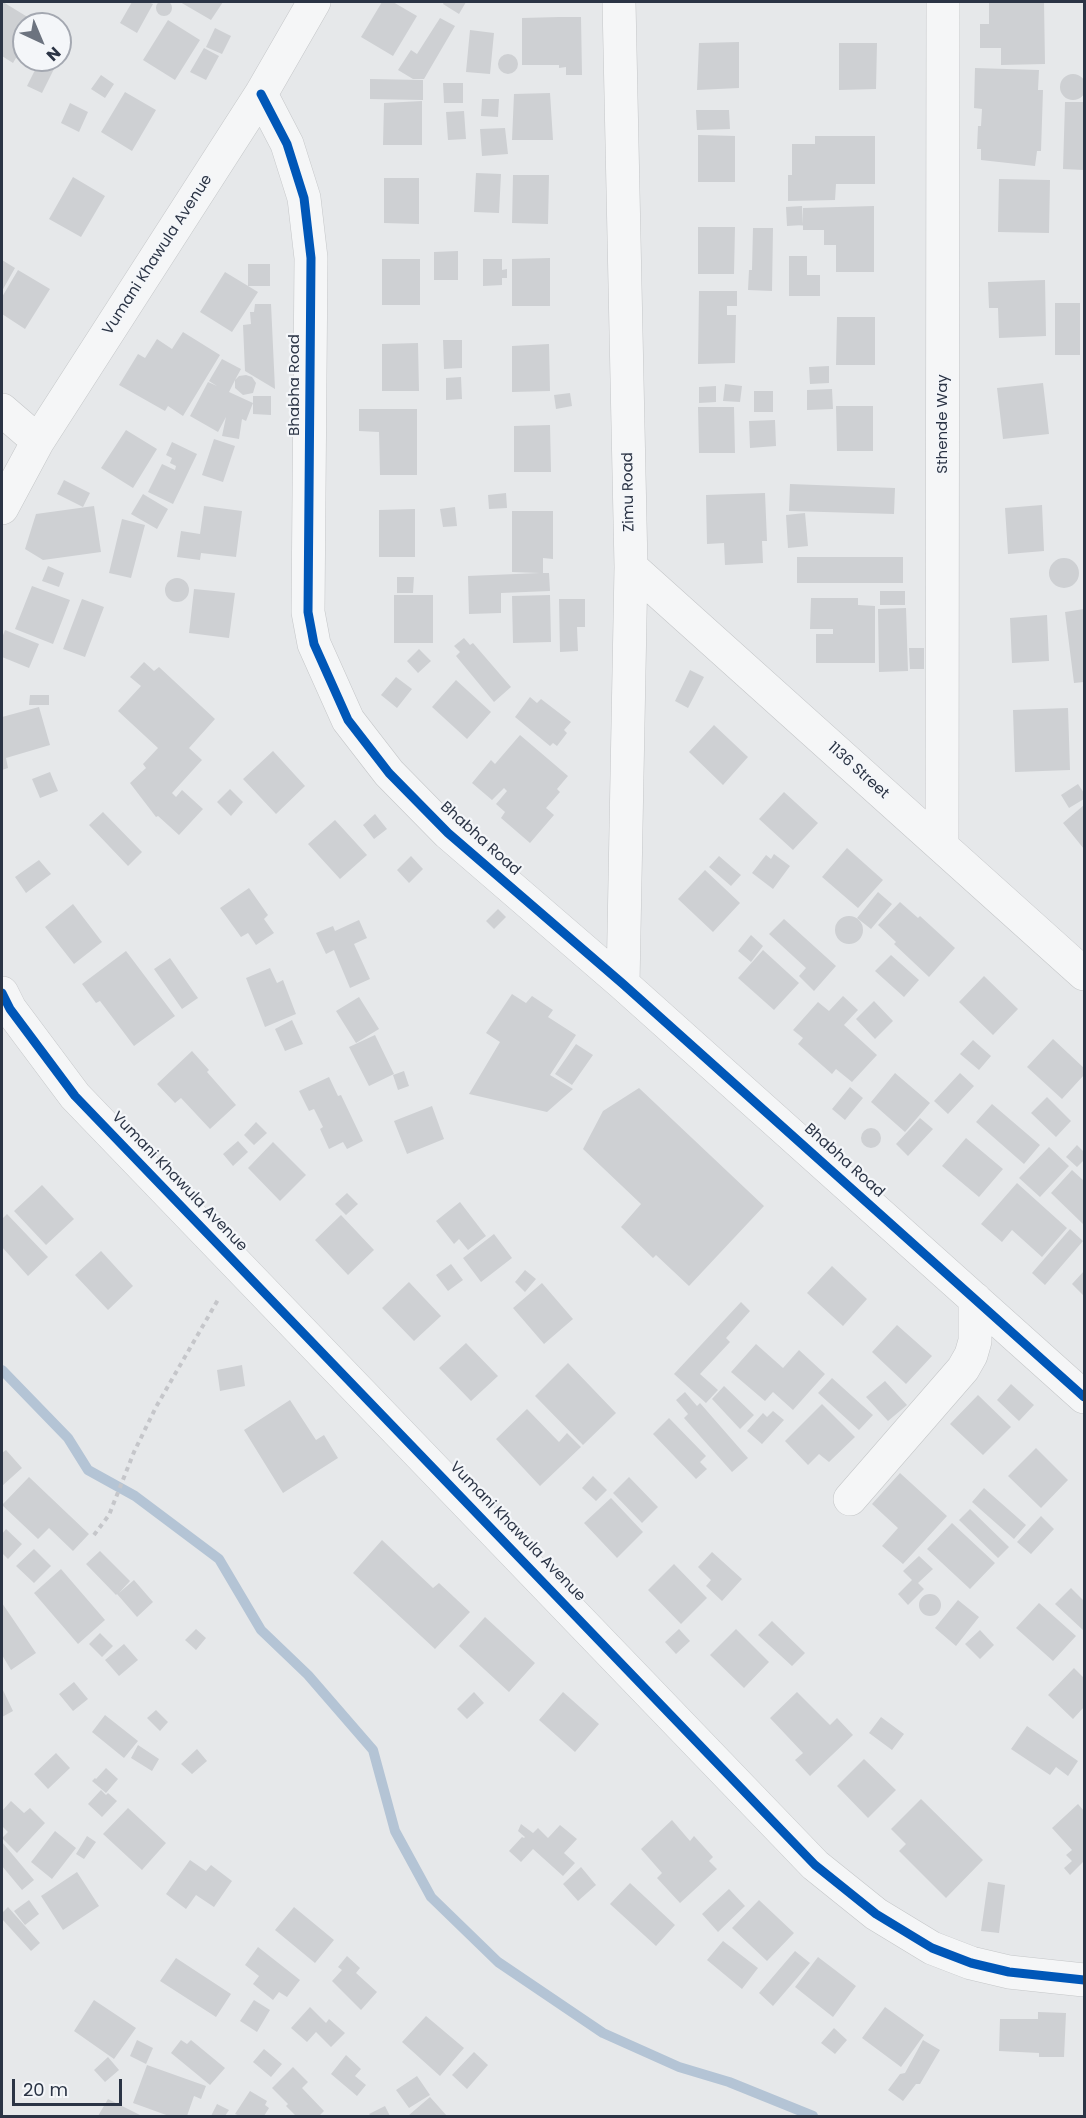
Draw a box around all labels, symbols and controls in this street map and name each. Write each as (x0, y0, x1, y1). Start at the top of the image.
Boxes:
north arrow (12, 12, 72, 72)
text: N (41, 41, 66, 66)
street label: Vumani Khawula Avenue (99, 172, 217, 338)
street label: Bhabha Road (286, 334, 304, 436)
street label: Sthende Way (934, 374, 952, 474)
street label: Zimu Road (619, 452, 639, 532)
street label: 1136 Street (824, 739, 892, 803)
street label: Bhabha Road (436, 798, 524, 880)
street label: Vumani Khawula Avenue (107, 1108, 251, 1256)
street label: Bhabha Road (800, 1120, 888, 1202)
street label: Vumani Khawula Avenue (445, 1458, 589, 1606)
scale bar (15, 2067, 124, 2105)
text: 20 m (23, 2077, 68, 2102)

